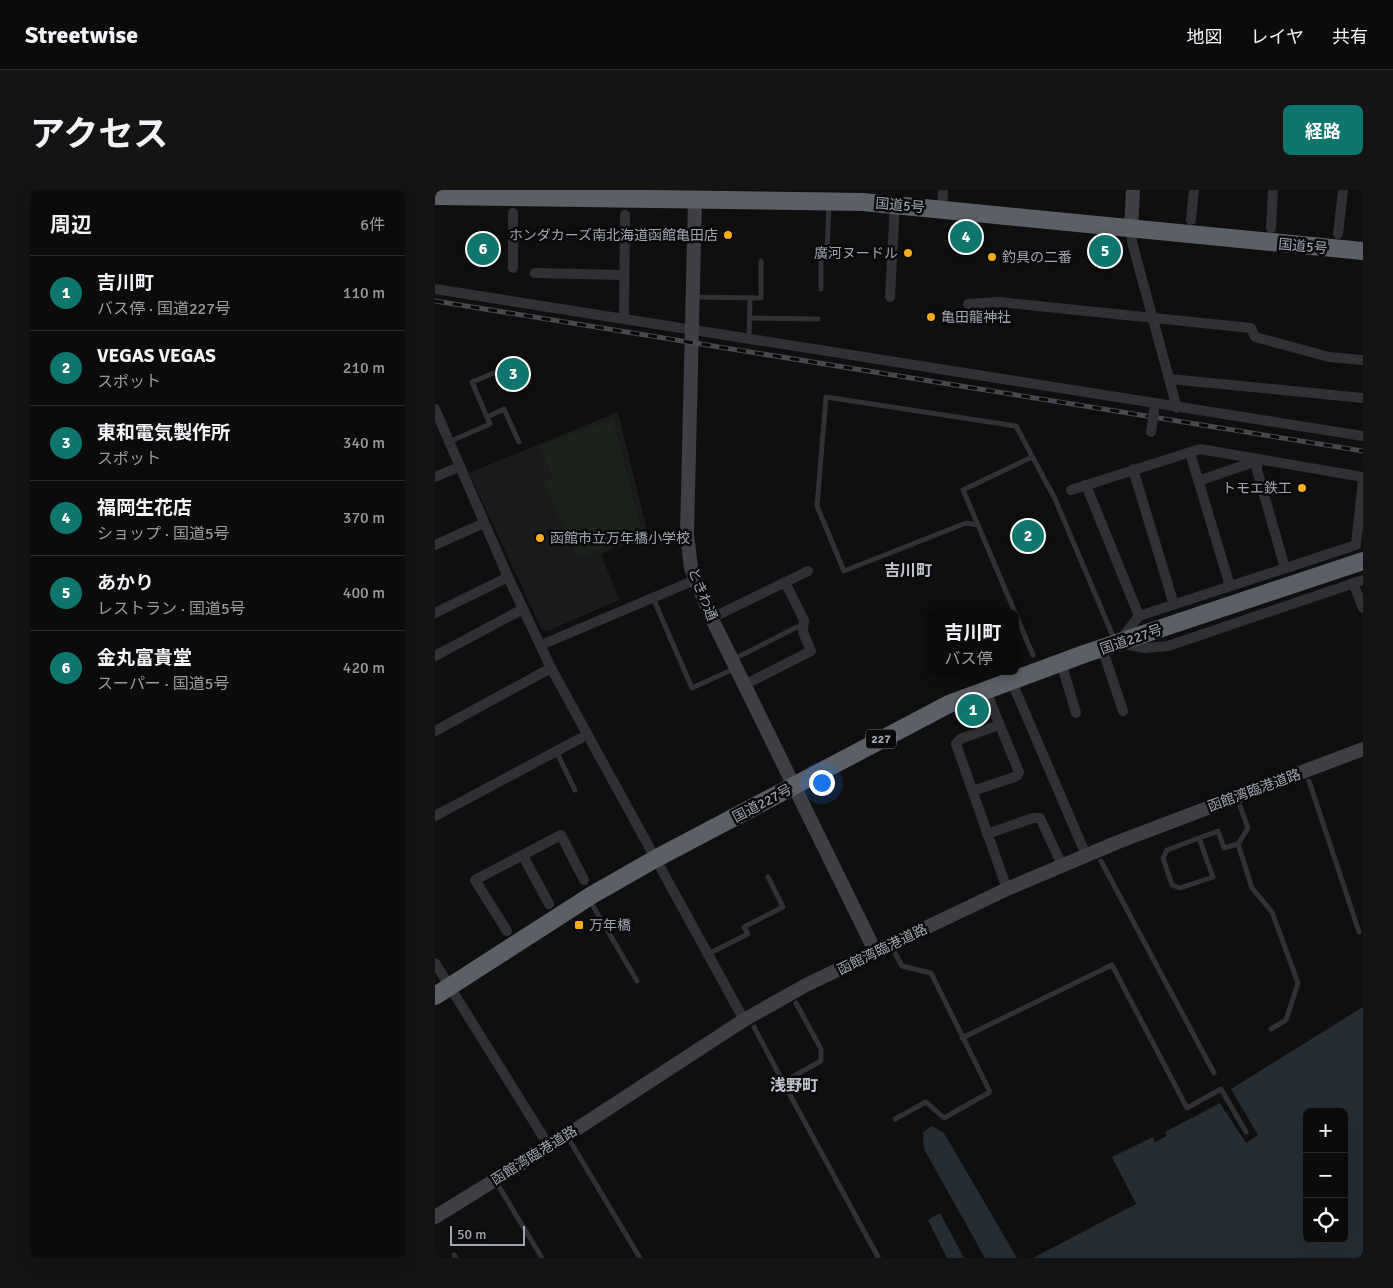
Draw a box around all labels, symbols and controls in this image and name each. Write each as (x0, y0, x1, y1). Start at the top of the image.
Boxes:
text: Streetwise (25, 20, 138, 50)
text: 地図 (1187, 26, 1223, 48)
text: レイヤ (1251, 26, 1304, 48)
text: 共有 (1332, 26, 1368, 48)
button: 経路 (1283, 105, 1363, 155)
text: アクセス (30, 113, 168, 156)
street label: 国道5号 (875, 195, 925, 216)
text: 周辺 (50, 212, 92, 238)
text: 6件 (360, 215, 385, 235)
pin: 4 (950, 218, 982, 256)
place label: ホンダカーズ南北海道函館亀田店 (509, 227, 718, 244)
marker: ホンダカーズ南北海道函館亀田店 (722, 229, 734, 241)
pin: 6 (467, 230, 499, 268)
pin: 5 (1089, 232, 1121, 270)
street label: 国道5号 (1278, 236, 1328, 257)
place label: 廣河ヌードル (814, 245, 898, 262)
marker: 廣河ヌードル (902, 247, 914, 259)
place label: 釣具の二番 (1002, 249, 1072, 266)
marker: 釣具の二番 (986, 251, 998, 263)
text: 吉川町 (97, 271, 154, 295)
text: 1 (62, 283, 70, 303)
text: 110 m (343, 283, 385, 303)
text: バス停 · 国道227号 (97, 299, 231, 319)
place label: 亀田龍神社 (941, 309, 1011, 326)
marker: 亀田龍神社 (925, 311, 937, 323)
text: VEGAS VEGAS (97, 344, 216, 368)
pin: 3 (497, 355, 529, 393)
text: 2 (62, 358, 70, 378)
text: 210 m (343, 358, 385, 378)
text: スポット (97, 372, 161, 392)
text: 東和電気製作所 (97, 421, 230, 445)
text: 3 (62, 433, 70, 453)
text: 340 m (343, 433, 385, 453)
text: スポット (97, 449, 161, 469)
place label: トモエ鉄工 (1222, 480, 1292, 497)
marker: トモエ鉄工 (1296, 482, 1308, 494)
text: 福岡生花店 (97, 496, 192, 520)
text: 4 (62, 508, 70, 528)
text: 370 m (343, 508, 385, 528)
pin: 2 (1012, 517, 1044, 555)
text: ショップ · 国道5号 (97, 524, 230, 544)
place label: 函館市立万年橋小学校 (550, 530, 690, 547)
marker: 函館市立万年橋小学校 (534, 532, 546, 544)
district label: 吉川町 (884, 561, 932, 581)
street label: ときわ通 (684, 565, 721, 623)
text: あかり (97, 571, 154, 595)
text: 5 (62, 583, 70, 603)
text: 400 m (343, 583, 385, 603)
text: レストラン · 国道5号 (97, 599, 246, 619)
popup (927, 610, 1019, 675)
text: 吉川町 (944, 621, 1002, 645)
street label: 国道227号 (1098, 621, 1165, 658)
text: 金丸富貴堂 (97, 646, 192, 670)
text: バス停 (944, 649, 993, 669)
text: 6 (62, 658, 70, 678)
text: 420 m (343, 658, 385, 678)
text: スーパー · 国道5号 (97, 674, 229, 694)
pin: 1 (957, 691, 989, 729)
road number: 227 (866, 730, 896, 748)
street label: 函館湾臨港道路 (1205, 766, 1303, 815)
your location (809, 770, 835, 796)
street label: 国道227号 (730, 781, 795, 826)
place label: 万年橋 (589, 917, 631, 934)
marker: 万年橋 (573, 919, 585, 931)
street label: 函館湾臨港道路 (834, 920, 930, 979)
district label: 浅野町 (770, 1076, 818, 1096)
map controls (1303, 1108, 1348, 1243)
button: + (1303, 1108, 1348, 1153)
street label: 函館湾臨港道路 (488, 1122, 580, 1189)
button: − (1303, 1153, 1348, 1198)
button: locate (1303, 1198, 1348, 1243)
scale bar (450, 1223, 525, 1246)
text: 50 m (457, 1226, 486, 1243)

